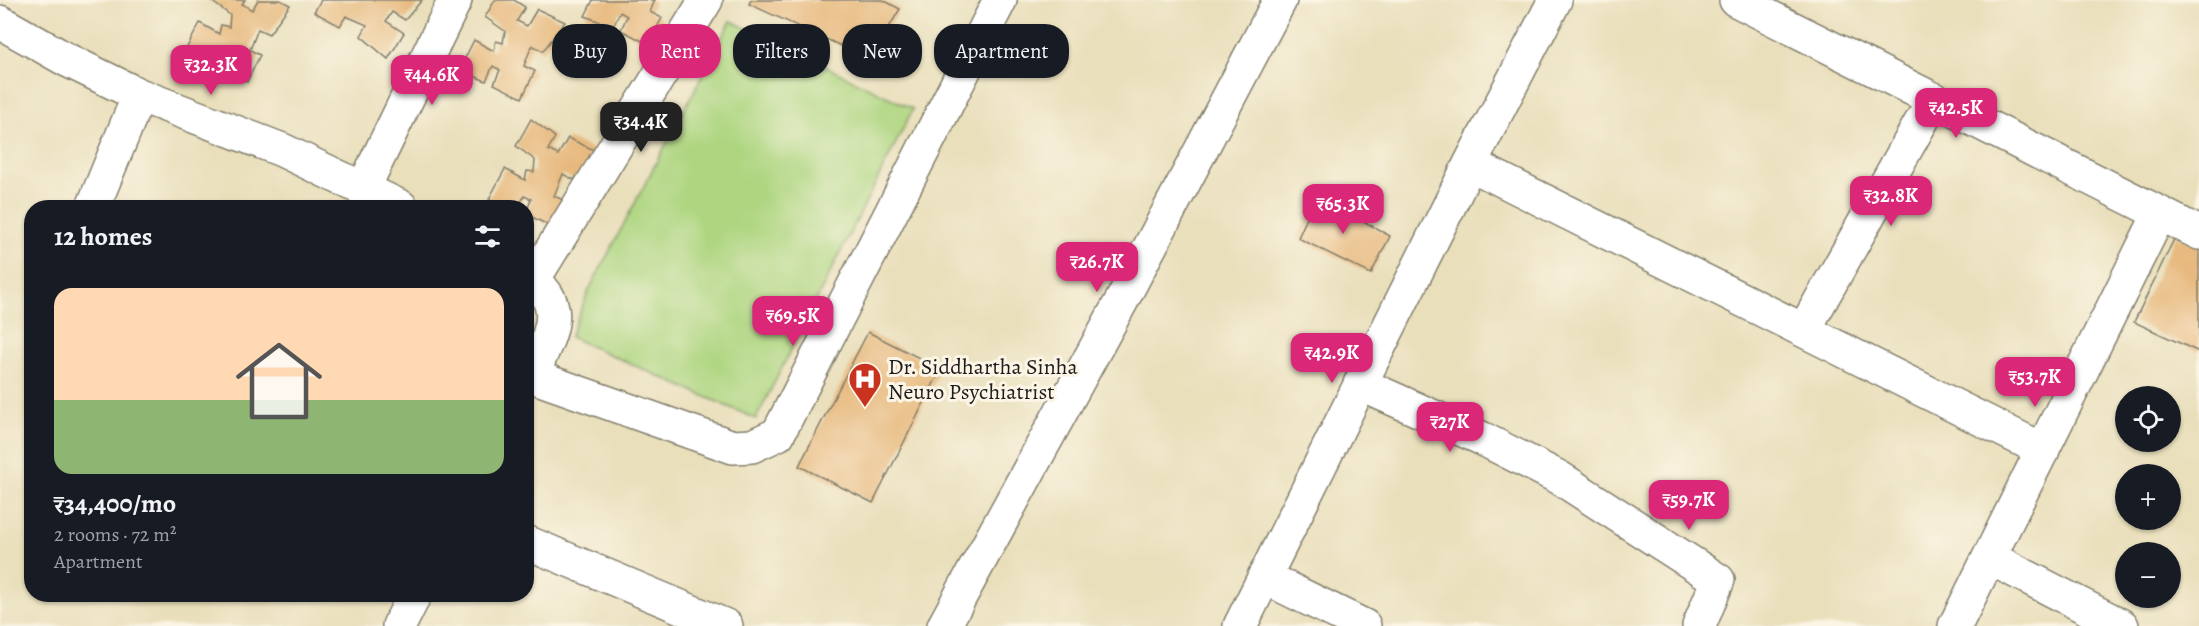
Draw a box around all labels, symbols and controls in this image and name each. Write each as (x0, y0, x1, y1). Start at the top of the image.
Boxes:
chip: Buy (552, 24, 627, 78)
chip: Rent (639, 24, 721, 78)
chip: Filters (733, 24, 830, 78)
chip: New (842, 24, 922, 78)
chip: Apartment (934, 24, 1069, 78)
pin: ₹32.3K (162, 45, 260, 96)
text: ₹32.3K (185, 51, 237, 78)
pin: ₹44.6K (383, 55, 481, 106)
text: ₹44.6K (405, 61, 459, 88)
pin: ₹42.5K (1907, 88, 2005, 139)
text: ₹42.5K (1929, 94, 1983, 121)
pin: ₹34.4K (592, 102, 690, 153)
text: ₹34.4K (614, 108, 668, 135)
pin: ₹32.8K (1842, 176, 1940, 227)
text: ₹32.8K (1864, 182, 1918, 209)
pin: ₹65.3K (1294, 184, 1392, 235)
text: ₹65.3K (1317, 190, 1369, 217)
text: 12 homes (54, 219, 152, 254)
icon: filters (471, 220, 504, 253)
pin: ₹26.7K (1048, 242, 1146, 293)
text: ₹26.7K (1070, 248, 1124, 275)
pin: ₹69.5K (744, 296, 842, 347)
text: ₹69.5K (766, 302, 820, 329)
icon: home (225, 327, 333, 435)
pin: ₹42.9K (1283, 333, 1381, 384)
text: ₹42.9K (1305, 339, 1359, 366)
place label: Dr. Siddhartha Sinha Neuro Psychiatrist (888, 352, 1079, 407)
pin: ₹53.7K (1986, 357, 2084, 408)
hospital icon: Dr. Siddhartha Sinha Neuro Psychiatrist (847, 361, 883, 408)
text: ₹53.7K (2009, 363, 2061, 390)
map controls (2115, 386, 2181, 608)
button: locate (2115, 386, 2181, 452)
pin: ₹27K (1414, 402, 1486, 453)
text: ₹27K (1431, 408, 1469, 435)
button: + (2115, 464, 2181, 530)
pin: ₹59.7K (1640, 480, 1738, 531)
text: ₹34,400/mo (54, 486, 176, 521)
text: ₹59.7K (1663, 486, 1715, 513)
text: 2 rooms · 72 m² (54, 521, 176, 548)
button: − (2115, 542, 2181, 608)
text: Apartment (54, 548, 143, 575)

